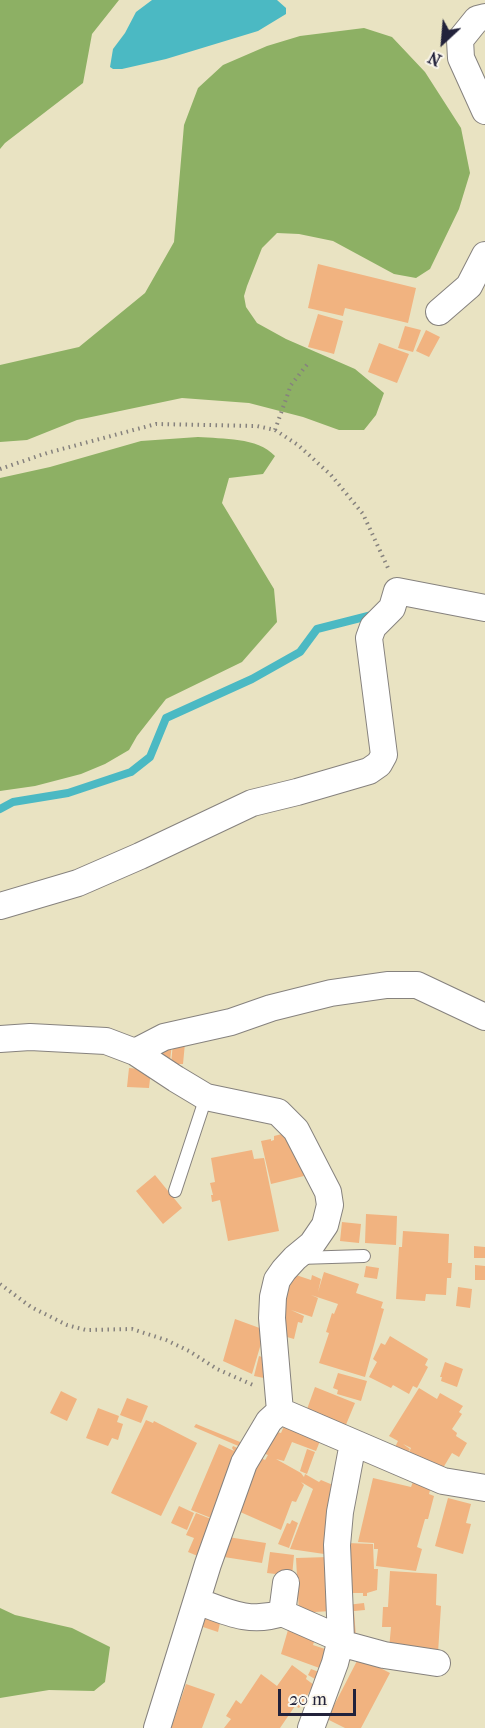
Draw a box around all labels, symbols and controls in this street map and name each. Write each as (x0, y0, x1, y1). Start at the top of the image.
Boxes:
north arrow (413, 12, 473, 72)
text: N (425, 47, 445, 70)
scale bar (281, 1677, 359, 1715)
text: 20 m (289, 1689, 327, 1710)

